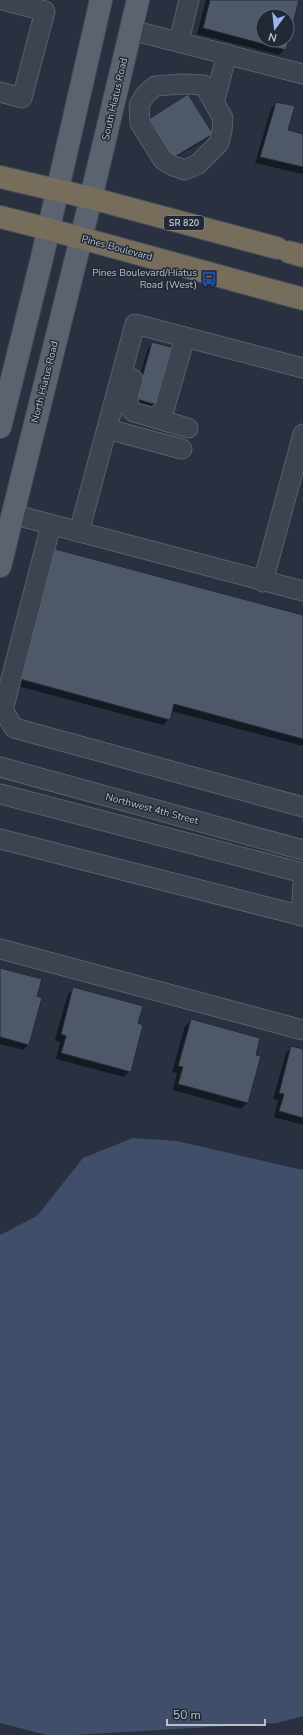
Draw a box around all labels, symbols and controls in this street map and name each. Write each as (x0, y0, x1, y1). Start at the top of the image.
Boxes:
north arrow (255, 8, 295, 48)
text: N (267, 29, 278, 45)
street label: South Hiatus Road (99, 56, 131, 142)
road number: SR 820 (164, 216, 204, 230)
street label: Pines Boulevard (80, 232, 154, 264)
place label: Pines Boulevard/Hiatus Road (West) (92, 266, 197, 292)
bus stop icon: Pines Boulevard/Hiatus Road (West) (200, 270, 218, 288)
street label: North Hiatus Road (28, 340, 62, 424)
street label: Northwest 4th Street (104, 790, 200, 828)
scale bar (167, 1701, 265, 1727)
text: 50 m (173, 1707, 201, 1723)

